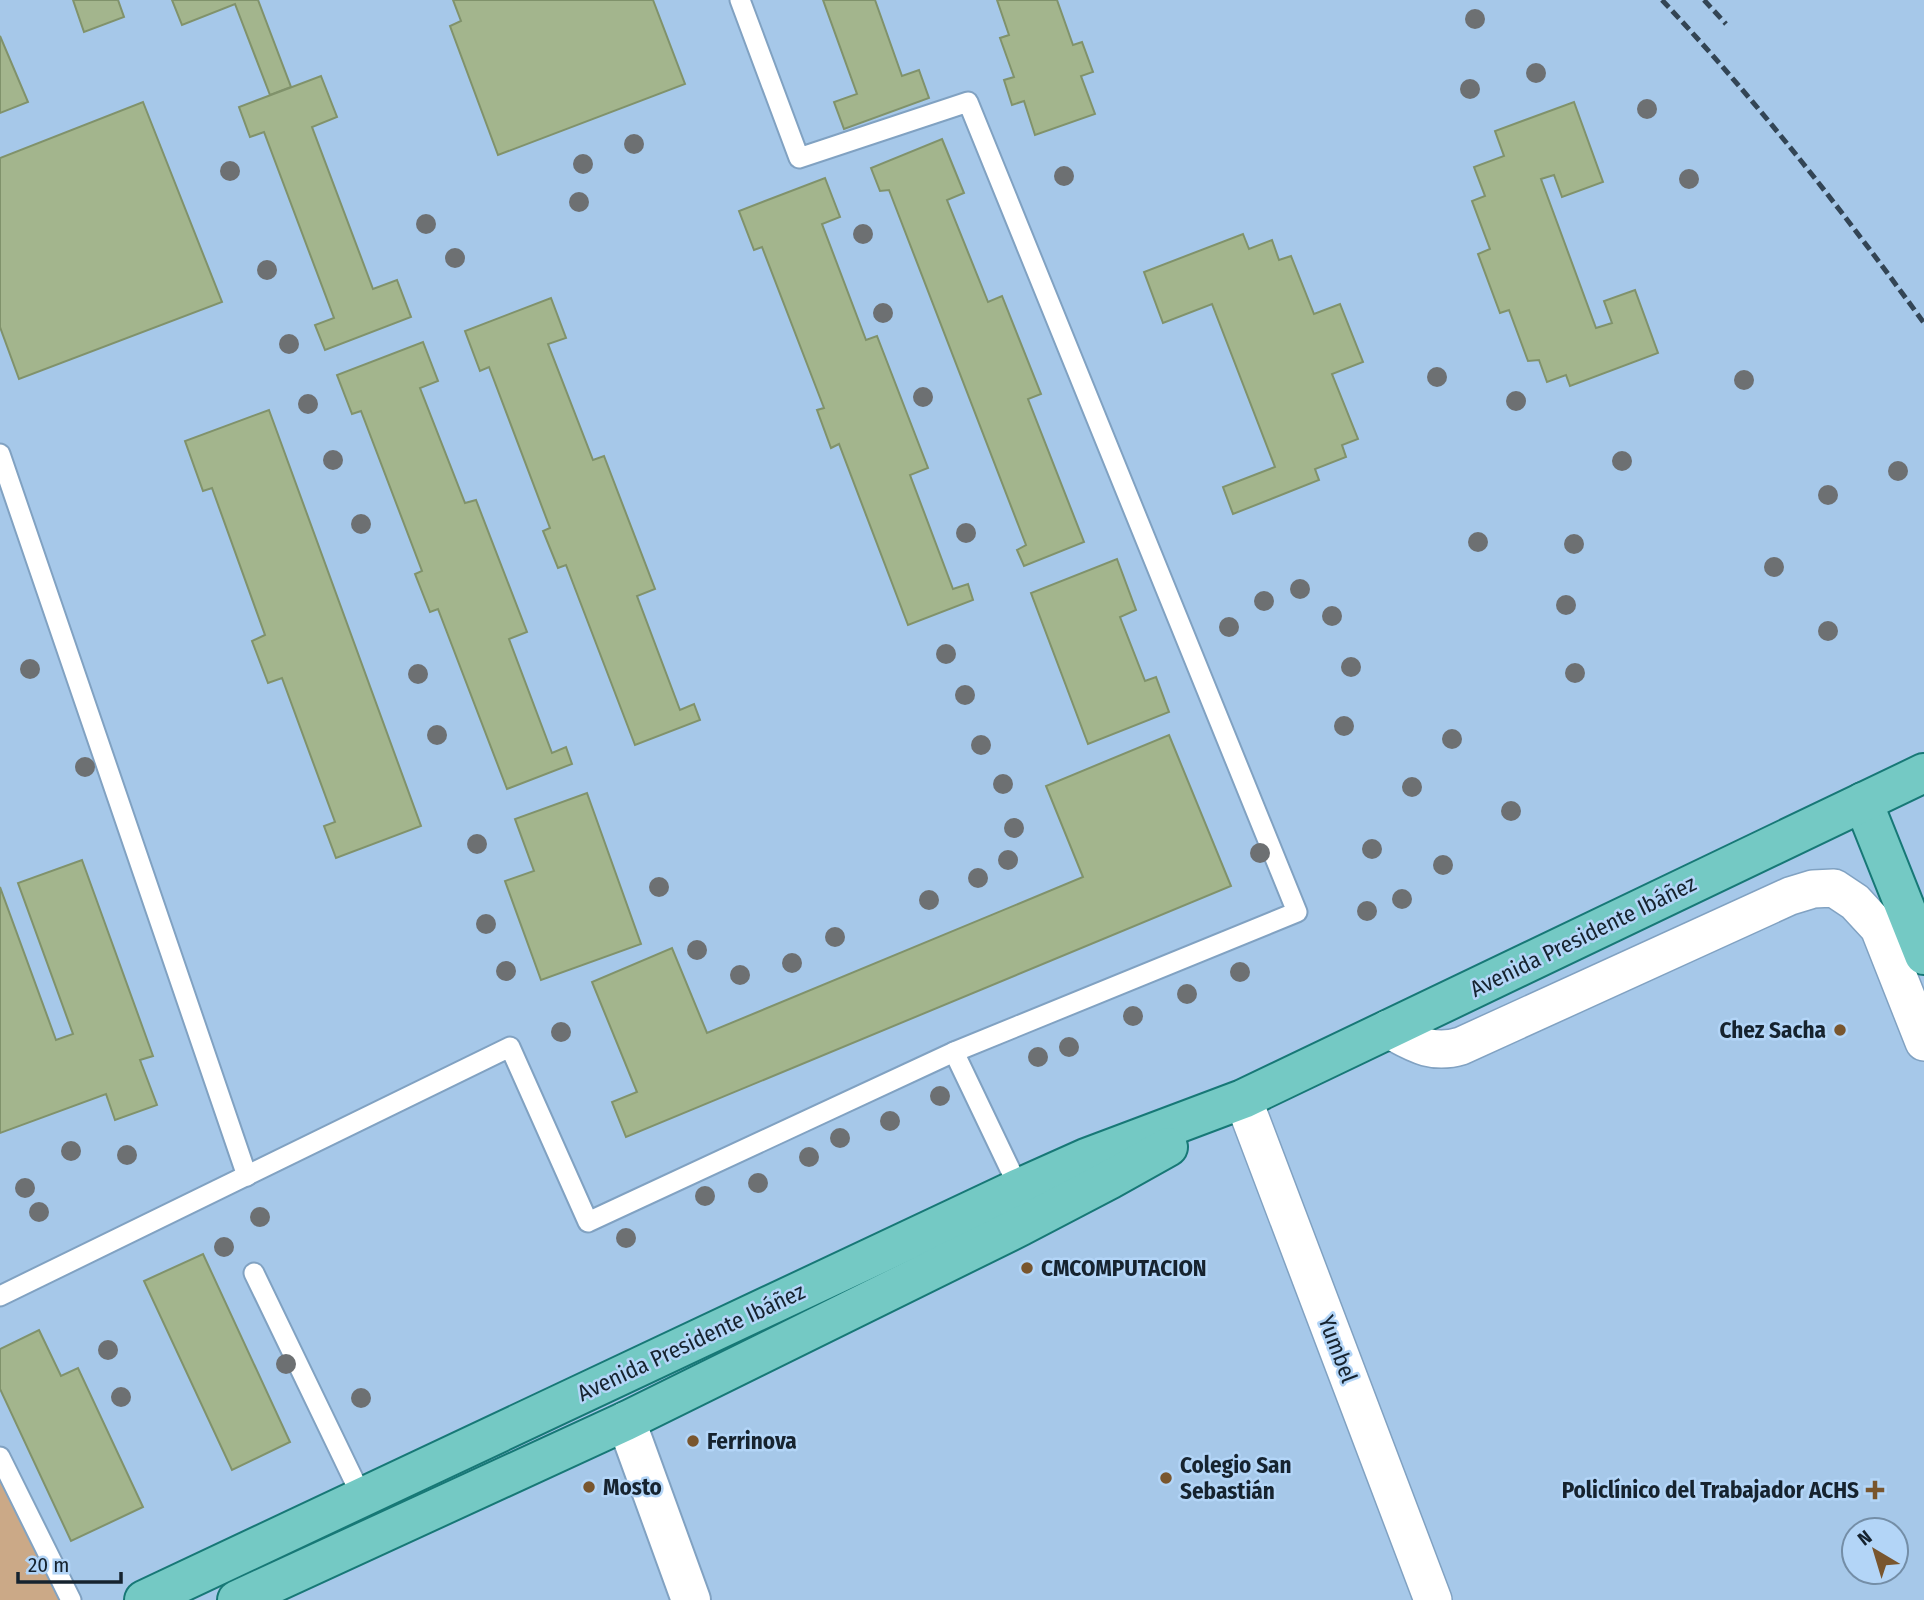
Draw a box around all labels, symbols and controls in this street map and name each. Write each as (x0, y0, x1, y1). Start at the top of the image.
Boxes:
street label: Avenida Presidente Ibáñez (1465, 869, 1701, 1003)
place label: Chez Sacha (1719, 1016, 1826, 1044)
marker: Chez Sacha (1832, 1022, 1848, 1038)
place label: CMCOMPUTACION (1041, 1254, 1207, 1282)
marker: CMCOMPUTACION (1019, 1260, 1035, 1276)
street label: Avenida Presidente Ibáñez (573, 1277, 809, 1407)
street label: Yumbel (1312, 1311, 1364, 1387)
place label: Ferrinova (707, 1427, 797, 1455)
marker: Ferrinova (685, 1433, 701, 1449)
place label: Colegio San Sebastián (1180, 1451, 1292, 1505)
marker: Colegio San Sebastián (1158, 1470, 1174, 1486)
place label: Mosto (603, 1473, 662, 1501)
place label: Policlínico del Trabajador ACHS (1562, 1476, 1859, 1504)
marker: Mosto (581, 1479, 597, 1495)
marker: Policlínico del Trabajador ACHS (1865, 1480, 1885, 1500)
north arrow (1840, 1516, 1910, 1586)
text: N (1853, 1525, 1876, 1551)
scale bar (18, 1540, 121, 1584)
text: 20 m (28, 1552, 69, 1578)

